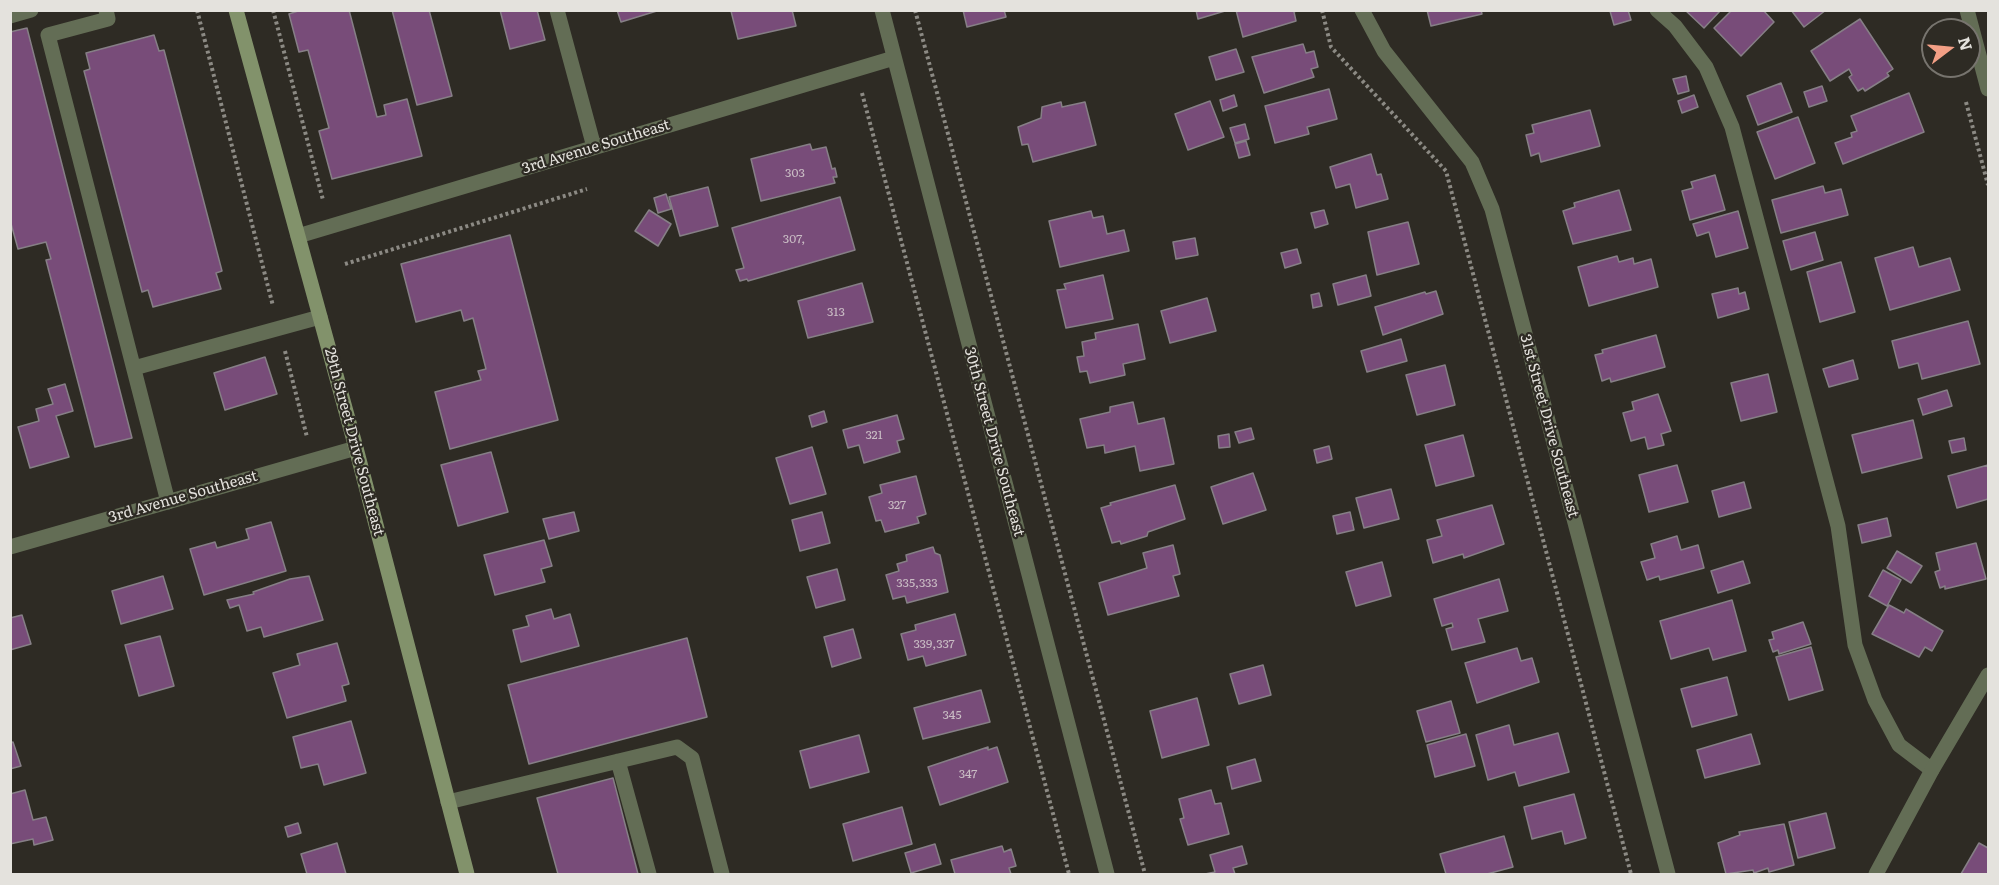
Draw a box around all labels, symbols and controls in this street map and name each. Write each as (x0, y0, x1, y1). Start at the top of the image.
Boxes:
north arrow (1921, 18, 1981, 78)
text: N (1953, 34, 1980, 53)
street label: 3rd Avenue Southeast (520, 116, 672, 178)
house number: 303 (785, 166, 805, 180)
house number: 307, (783, 232, 805, 246)
house number: 313 (827, 305, 845, 319)
street label: 31st Street Drive Southeast (1516, 332, 1582, 520)
street label: 30th Street Drive Southeast (960, 345, 1028, 539)
street label: 29th Street Drive Southeast (320, 346, 388, 538)
house number: 321 (865, 428, 883, 442)
street label: 3rd Avenue Southeast (107, 467, 259, 527)
house number: 327 (888, 498, 906, 512)
house number: 335,333 (896, 576, 938, 590)
house number: 339,337 (913, 637, 955, 651)
house number: 345 (942, 708, 962, 722)
house number: 347 (959, 767, 977, 781)

